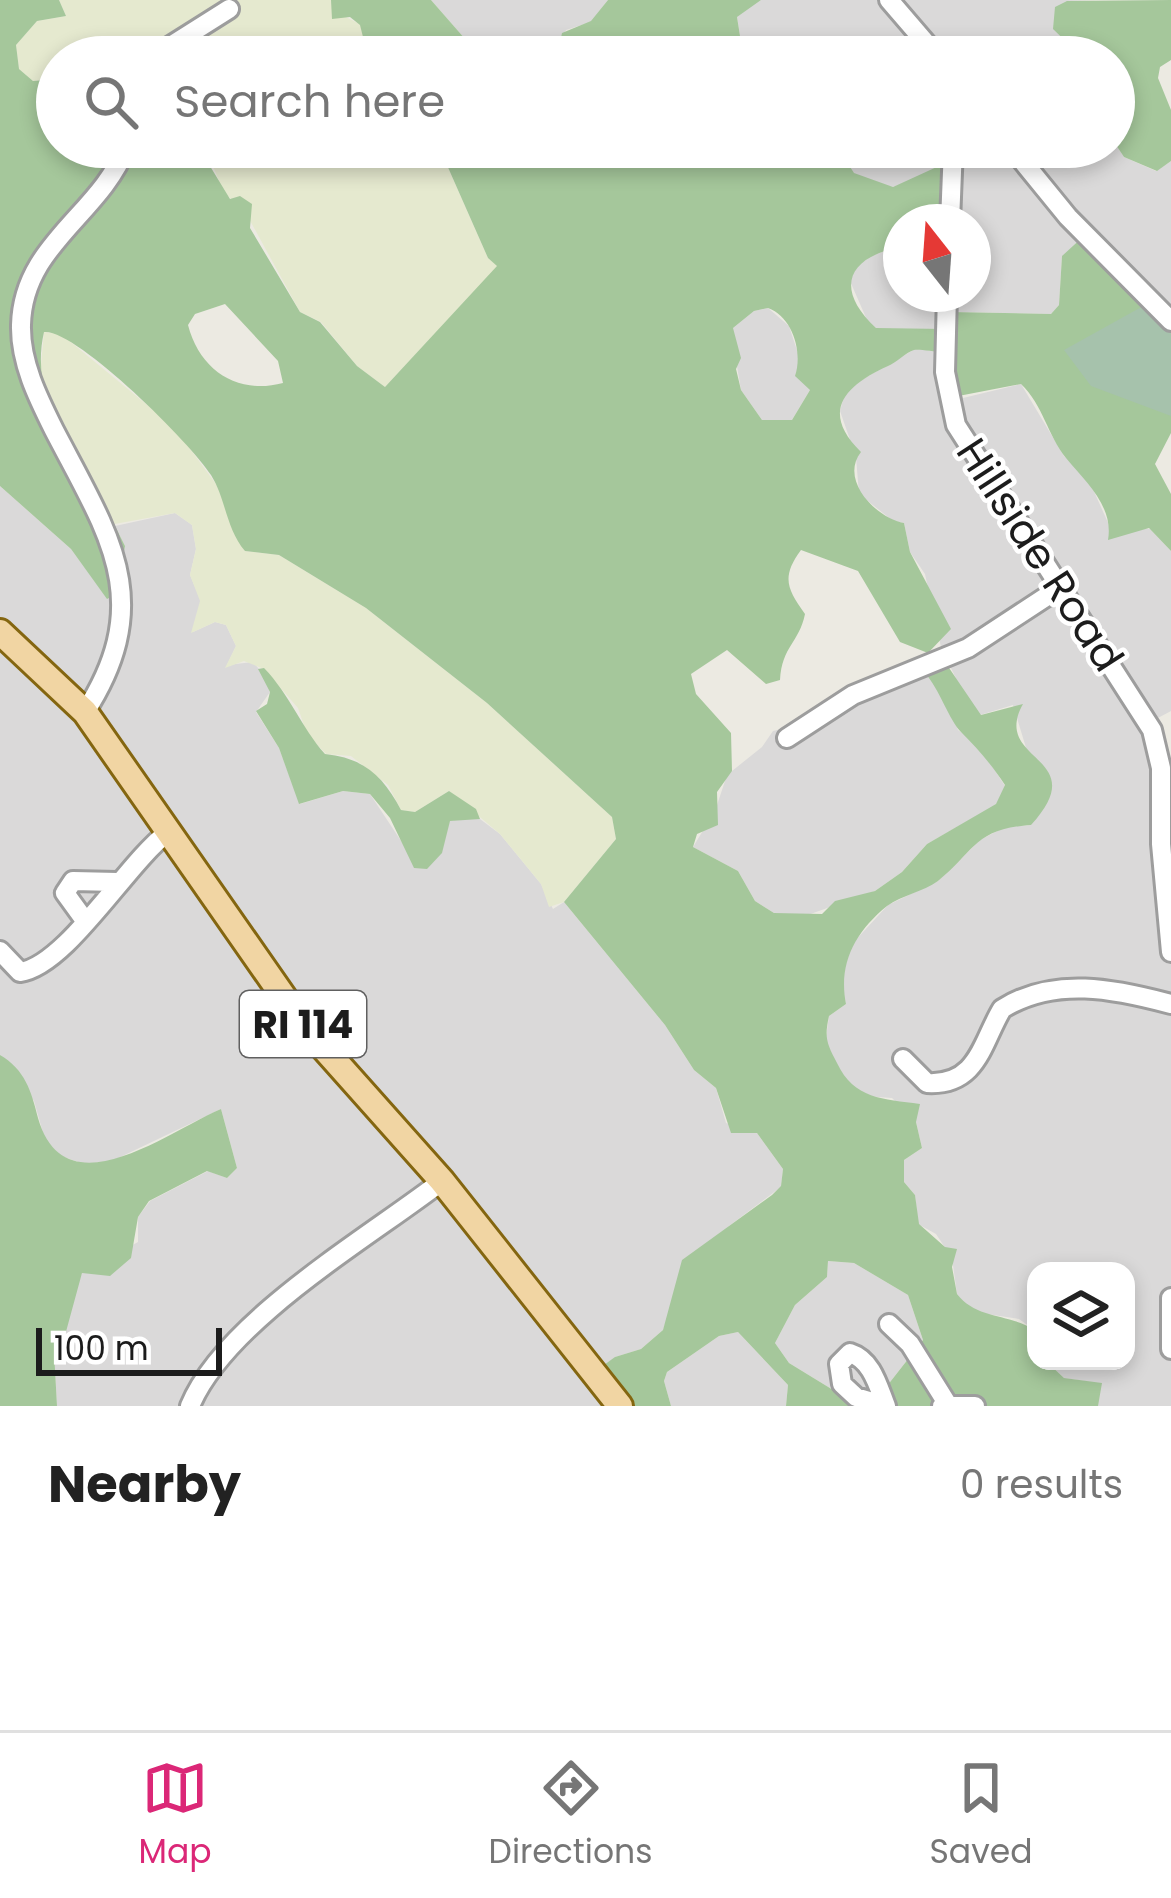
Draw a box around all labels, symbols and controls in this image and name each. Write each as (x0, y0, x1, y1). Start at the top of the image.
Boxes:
search box (36, 36, 1135, 168)
icon: search (78, 69, 144, 135)
text: Search here (174, 70, 445, 133)
north arrow (883, 204, 991, 312)
street label: Hillside Road (943, 427, 1137, 683)
road number: RI 114 (240, 991, 366, 1057)
map controls (1027, 1262, 1135, 1370)
button: layers (1027, 1262, 1135, 1370)
scale bar (36, 1322, 222, 1375)
text: 100 m (54, 1325, 149, 1372)
text: Nearby (48, 1448, 241, 1520)
text: 0 results (960, 1457, 1123, 1512)
tab: Map (139, 1755, 212, 1877)
tab: Directions (489, 1755, 652, 1877)
tab: Saved (930, 1755, 1032, 1877)

